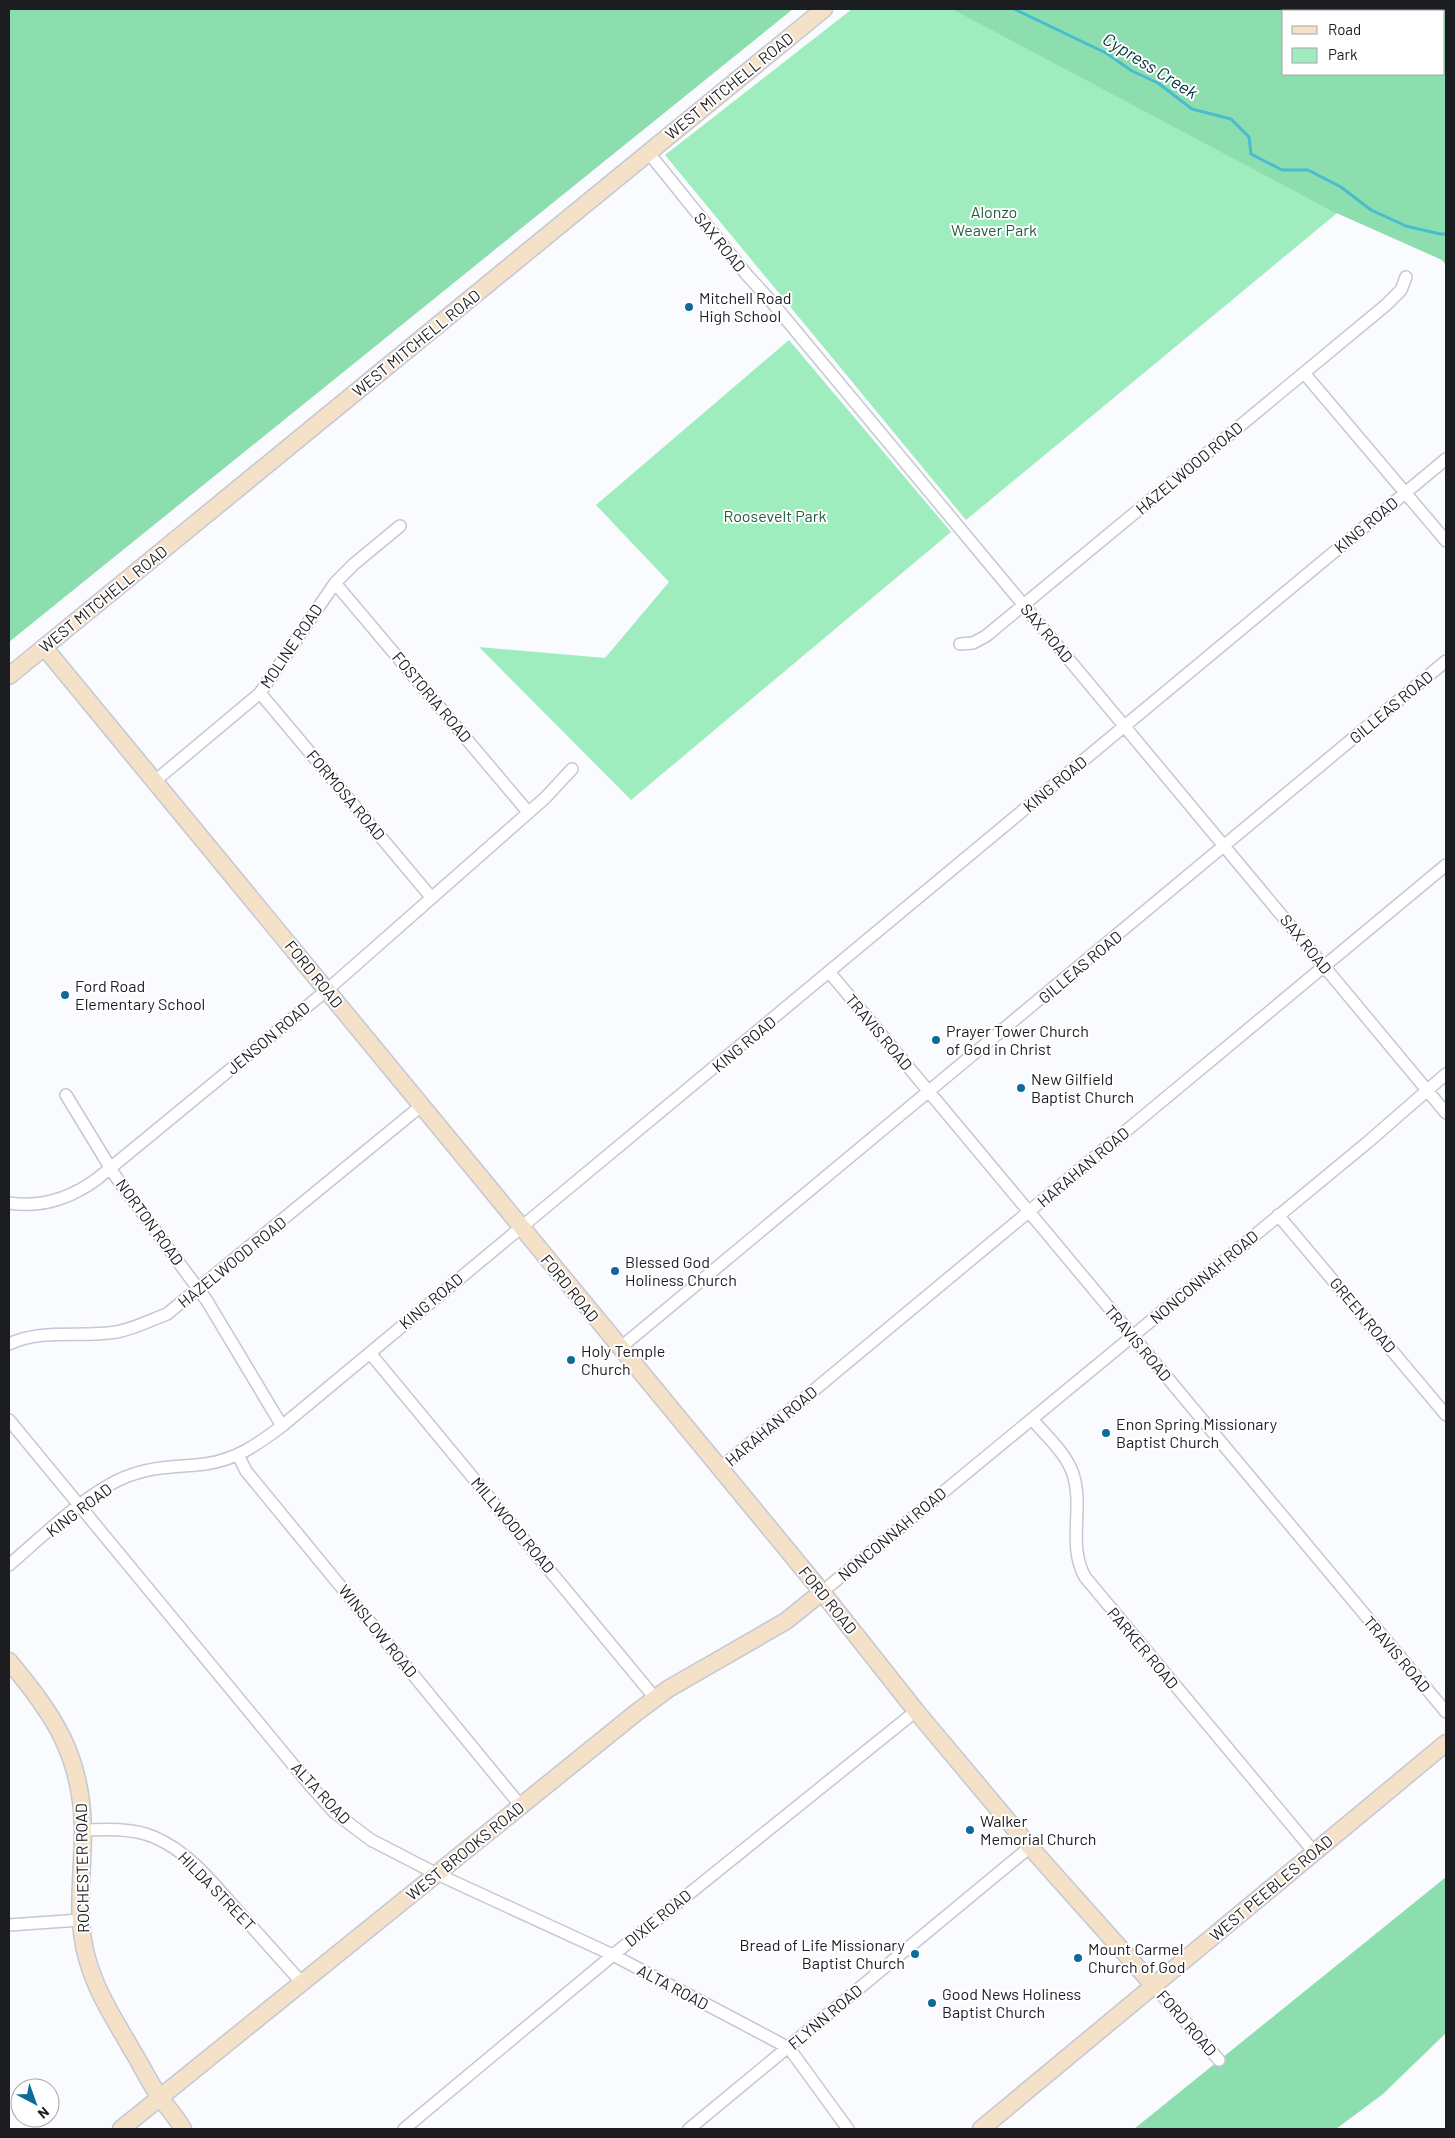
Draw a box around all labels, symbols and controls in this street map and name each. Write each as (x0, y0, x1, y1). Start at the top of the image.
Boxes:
legend (1282, 10, 1445, 75)
text: Road (1328, 20, 1361, 38)
water label: Cypress Creek (1099, 27, 1202, 103)
street label: WEST MITCHELL ROAD (661, 28, 797, 143)
text: Park (1328, 45, 1358, 63)
park label: Alonzo Weaver Park (951, 202, 1037, 239)
street label: SAX ROAD (691, 208, 750, 275)
street label: WEST MITCHELL ROAD (348, 285, 484, 400)
place label: Mitchell Road High School (699, 288, 791, 325)
marker: Mitchell Road High School (683, 301, 695, 313)
street label: HAZELWOOD ROAD (1131, 417, 1246, 518)
street label: KING ROAD (1330, 493, 1401, 557)
park label: Roosevelt Park (723, 506, 827, 525)
street label: WEST MITCHELL ROAD (35, 541, 171, 656)
street label: SAX ROAD (1017, 599, 1077, 666)
street label: MOLINE ROAD (255, 600, 326, 691)
street label: FOSTORIA ROAD (389, 648, 476, 746)
street label: GILLEAS ROAD (1345, 666, 1436, 747)
street label: FORMOSA ROAD (303, 746, 390, 844)
street label: KING ROAD (1019, 752, 1090, 816)
street label: SAX ROAD (1277, 910, 1336, 977)
street label: GILLEAS ROAD (1034, 926, 1125, 1007)
street label: FORD ROAD (281, 936, 347, 1011)
place label: Ford Road Elementary School (75, 976, 205, 1013)
marker: Ford Road Elementary School (59, 989, 71, 1001)
street label: TRAVIS ROAD (842, 990, 917, 1074)
street label: JENSON ROAD (222, 997, 313, 1078)
street label: KING ROAD (708, 1012, 779, 1076)
place label: Prayer Tower Church of God in Christ (946, 1021, 1089, 1058)
marker: Prayer Tower Church of God in Christ (930, 1034, 942, 1046)
place label: New Gilfield Baptist Church (1031, 1069, 1134, 1106)
marker: New Gilfield Baptist Church (1015, 1082, 1027, 1094)
street label: HARAHAN ROAD (1033, 1123, 1132, 1211)
street label: NORTON ROAD (113, 1175, 188, 1269)
street label: HAZELWOOD ROAD (174, 1212, 290, 1311)
street label: NONCONNAH ROAD (1146, 1226, 1262, 1327)
street label: FORD ROAD (537, 1250, 603, 1325)
place label: Blessed God Holiness Church (625, 1252, 737, 1289)
marker: Blessed God Holiness Church (609, 1265, 621, 1277)
street label: KING ROAD (395, 1269, 466, 1333)
street label: GREEN ROAD (1326, 1273, 1400, 1356)
street label: TRAVIS ROAD (1101, 1301, 1176, 1385)
place label: Holy Temple Church (581, 1341, 665, 1378)
marker: Holy Temple Church (565, 1354, 577, 1366)
street label: HARAHAN ROAD (721, 1382, 820, 1470)
place label: Enon Spring Missionary Baptist Church (1116, 1414, 1278, 1451)
marker: Enon Spring Missionary Baptist Church (1100, 1427, 1112, 1439)
street label: MILLWOOD ROAD (468, 1473, 559, 1576)
street label: KING ROAD (42, 1479, 115, 1540)
street label: NONCONNAH ROAD (834, 1483, 950, 1584)
street label: FORD ROAD (795, 1562, 861, 1637)
street label: WINSLOW ROAD (335, 1580, 422, 1681)
street label: PARKER ROAD (1104, 1603, 1183, 1692)
street label: TRAVIS ROAD (1360, 1612, 1435, 1696)
street label: ALTA ROAD (288, 1758, 355, 1828)
street label: WEST BROOKS ROAD (402, 1797, 527, 1904)
street label: ROCHESTER ROAD (71, 1803, 92, 1933)
place label: Walker Memorial Church (980, 1811, 1096, 1848)
marker: Walker Memorial Church (964, 1824, 976, 1836)
street label: WEST PEEBLES ROAD (1205, 1831, 1336, 1944)
street label: HILDA STREET (175, 1847, 260, 1934)
street label: DIXIE ROAD (621, 1885, 695, 1950)
place label: Bread of Life Missionary Baptist Church (739, 1935, 906, 1972)
place label: Mount Carmel Church of God (1088, 1939, 1186, 1976)
marker: Bread of Life Missionary Baptist Church (909, 1948, 921, 1960)
marker: Mount Carmel Church of God (1072, 1952, 1084, 1964)
street label: ALTA ROAD (634, 1960, 712, 2013)
street label: FLYNN ROAD (784, 1980, 865, 2053)
place label: Good News Holiness Baptist Church (942, 1984, 1081, 2021)
street label: FORD ROAD (1154, 1986, 1221, 2060)
marker: Good News Holiness Baptist Church (926, 1997, 938, 2009)
north arrow (10, 2078, 60, 2128)
text: N (35, 2104, 53, 2123)

